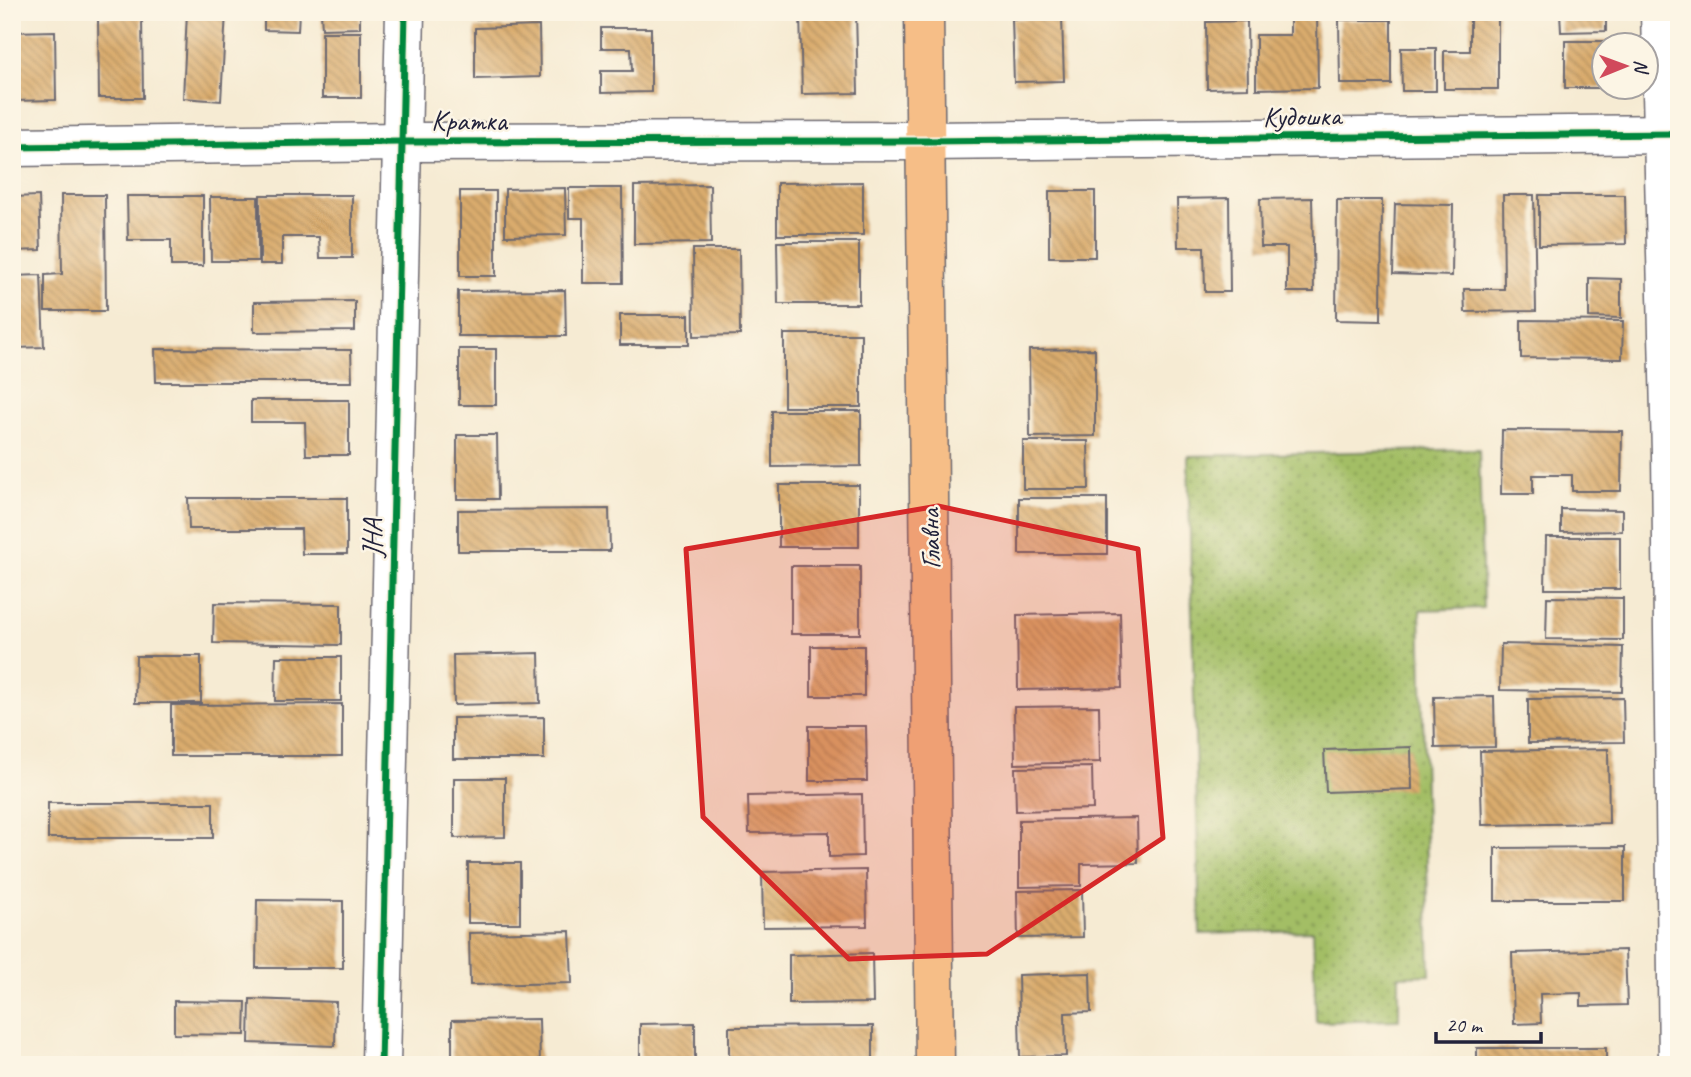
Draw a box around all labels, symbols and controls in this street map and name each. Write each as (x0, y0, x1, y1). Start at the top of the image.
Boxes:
north arrow (1590, 32, 1660, 102)
text: N (1629, 60, 1653, 75)
street label: Кудошка (1263, 98, 1344, 134)
street label: Кратка (431, 103, 509, 138)
street label: Главна (912, 507, 948, 570)
street label: ЈНА (354, 517, 390, 560)
scale bar (1436, 1000, 1540, 1044)
text: 20 m (1446, 1012, 1484, 1038)

